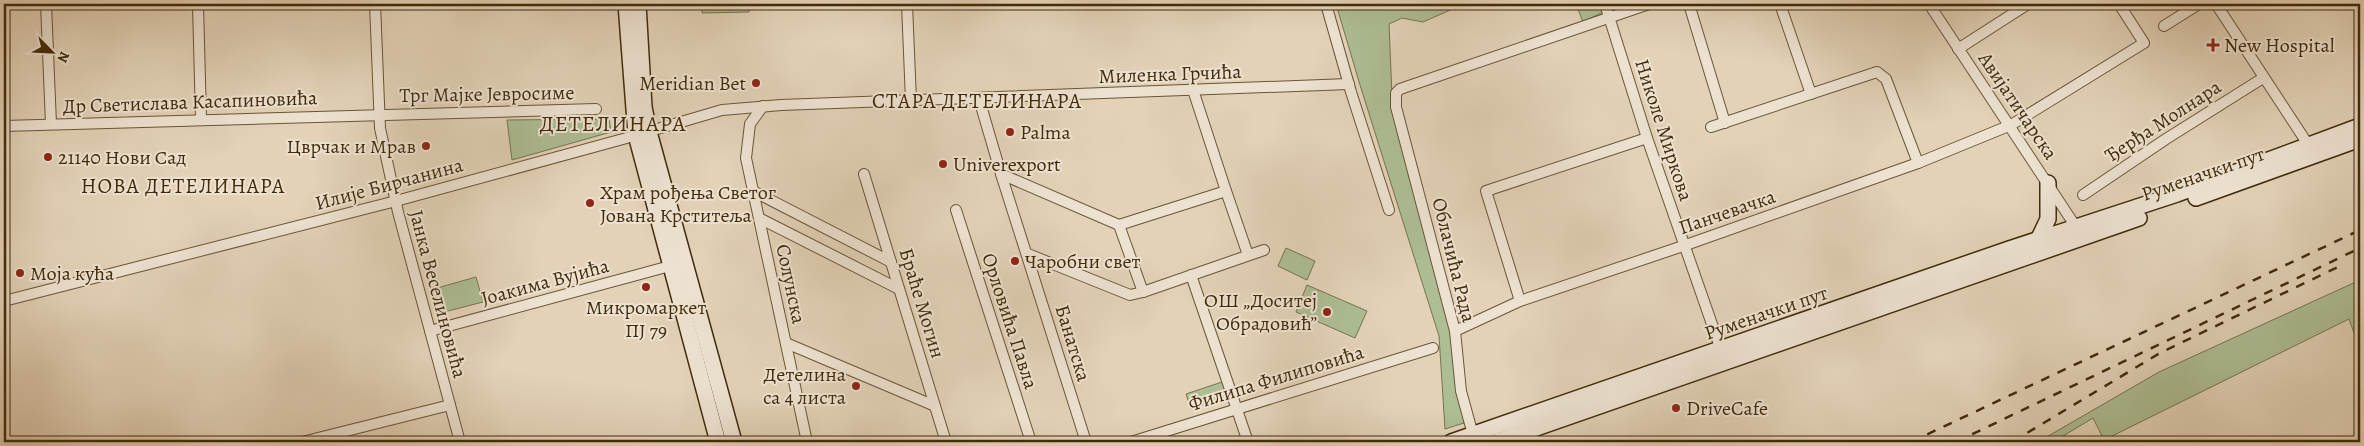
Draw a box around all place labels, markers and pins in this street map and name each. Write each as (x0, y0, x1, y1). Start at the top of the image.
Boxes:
place label: New Hospital (2224, 32, 2335, 59)
marker: New Hospital (2206, 38, 2220, 52)
place label: Meridian Bet (639, 70, 746, 97)
marker: Meridian Bet (750, 77, 762, 89)
place label: Palma (1020, 119, 1071, 146)
marker: Palma (1004, 126, 1016, 138)
place label: Цврчак и Мрав (287, 133, 416, 160)
marker: Цврчак и Мрав (420, 140, 432, 152)
place label: 21140 Нови Сад (58, 144, 187, 171)
marker: 21140 Нови Сад (42, 151, 54, 163)
place label: Univerexport (953, 151, 1061, 178)
marker: Univerexport (937, 158, 949, 170)
place label: Храм рођења Светог Јована Крститеља (600, 179, 777, 229)
marker: Храм рођења Светог Јована Крститеља (584, 197, 596, 209)
place label: Чаробни свет (1025, 248, 1141, 275)
marker: Чаробни свет (1009, 255, 1021, 267)
place label: Моја кућа (30, 260, 115, 287)
marker: Моја кућа (14, 267, 26, 279)
marker: Микромаркет ПЈ 79 (640, 281, 652, 293)
place label: ОШ „Доситеј Обрадовић” (1204, 287, 1317, 337)
place label: Микромаркет ПЈ 79 (586, 294, 706, 344)
marker: ОШ „Доситеј Обрадовић” (1321, 306, 1333, 318)
place label: Детелина са 4 листа (763, 361, 847, 411)
marker: Детелина са 4 листа (850, 380, 862, 392)
place label: DriveCafe (1686, 395, 1768, 422)
marker: DriveCafe (1670, 402, 1682, 414)

